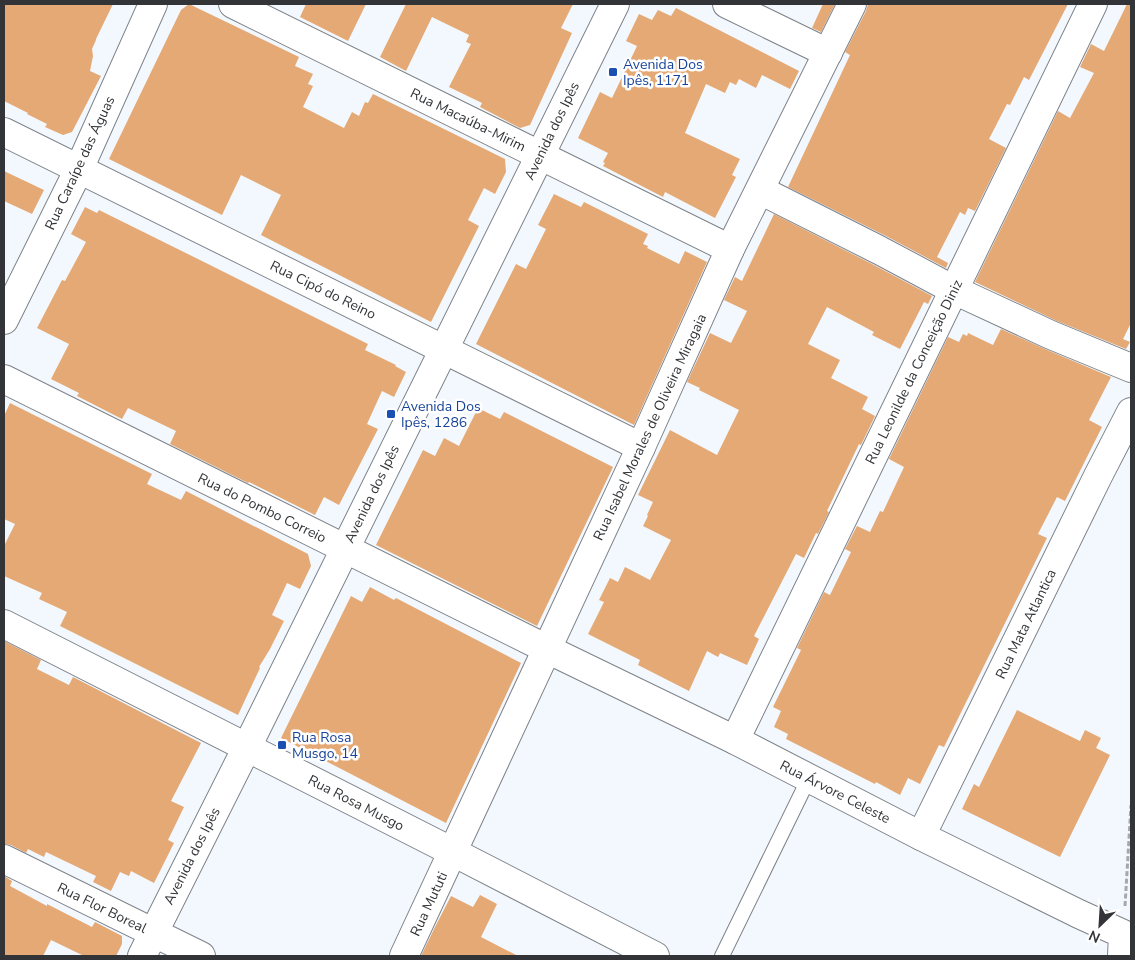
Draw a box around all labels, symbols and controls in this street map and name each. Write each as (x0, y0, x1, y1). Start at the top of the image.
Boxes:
place label: Avenida Dos Ipês, 1171 (623, 55, 703, 90)
marker: Avenida Dos Ipês, 1171 (607, 66, 619, 78)
street label: Avenida dos Ipês (520, 79, 584, 183)
street label: Rua Macaúba-Mirim (407, 84, 529, 156)
street label: Rua Caraípe das Águas (41, 93, 120, 233)
street label: Rua Cipó do Reino (267, 256, 379, 324)
street label: Rua Leonilde da Conceição Diniz (861, 276, 967, 467)
street label: Rua Isabel Morales de Oliveira Miragaia (589, 310, 711, 544)
place label: Avenida Dos Ipês, 1286 (401, 397, 481, 432)
marker: Avenida Dos Ipês, 1286 (385, 408, 397, 420)
street label: Avenida dos Ipês (340, 442, 404, 546)
street label: Rua do Pombo Correio (195, 469, 330, 547)
street label: Rua Mata Atlantica (991, 566, 1061, 682)
place label: Rua Rosa Musgo, 14 (292, 728, 358, 763)
marker: Rua Rosa Musgo, 14 (276, 739, 288, 751)
street label: Rua Árvore Celeste (777, 756, 893, 828)
street label: Rua Rosa Musgo (305, 771, 408, 836)
street label: Avenida dos Ipês (159, 804, 225, 908)
street label: Rua Mututi (406, 869, 452, 939)
street label: Rua Flor Boreal (54, 878, 151, 938)
north arrow (1075, 900, 1125, 950)
text: N (1086, 926, 1103, 947)

